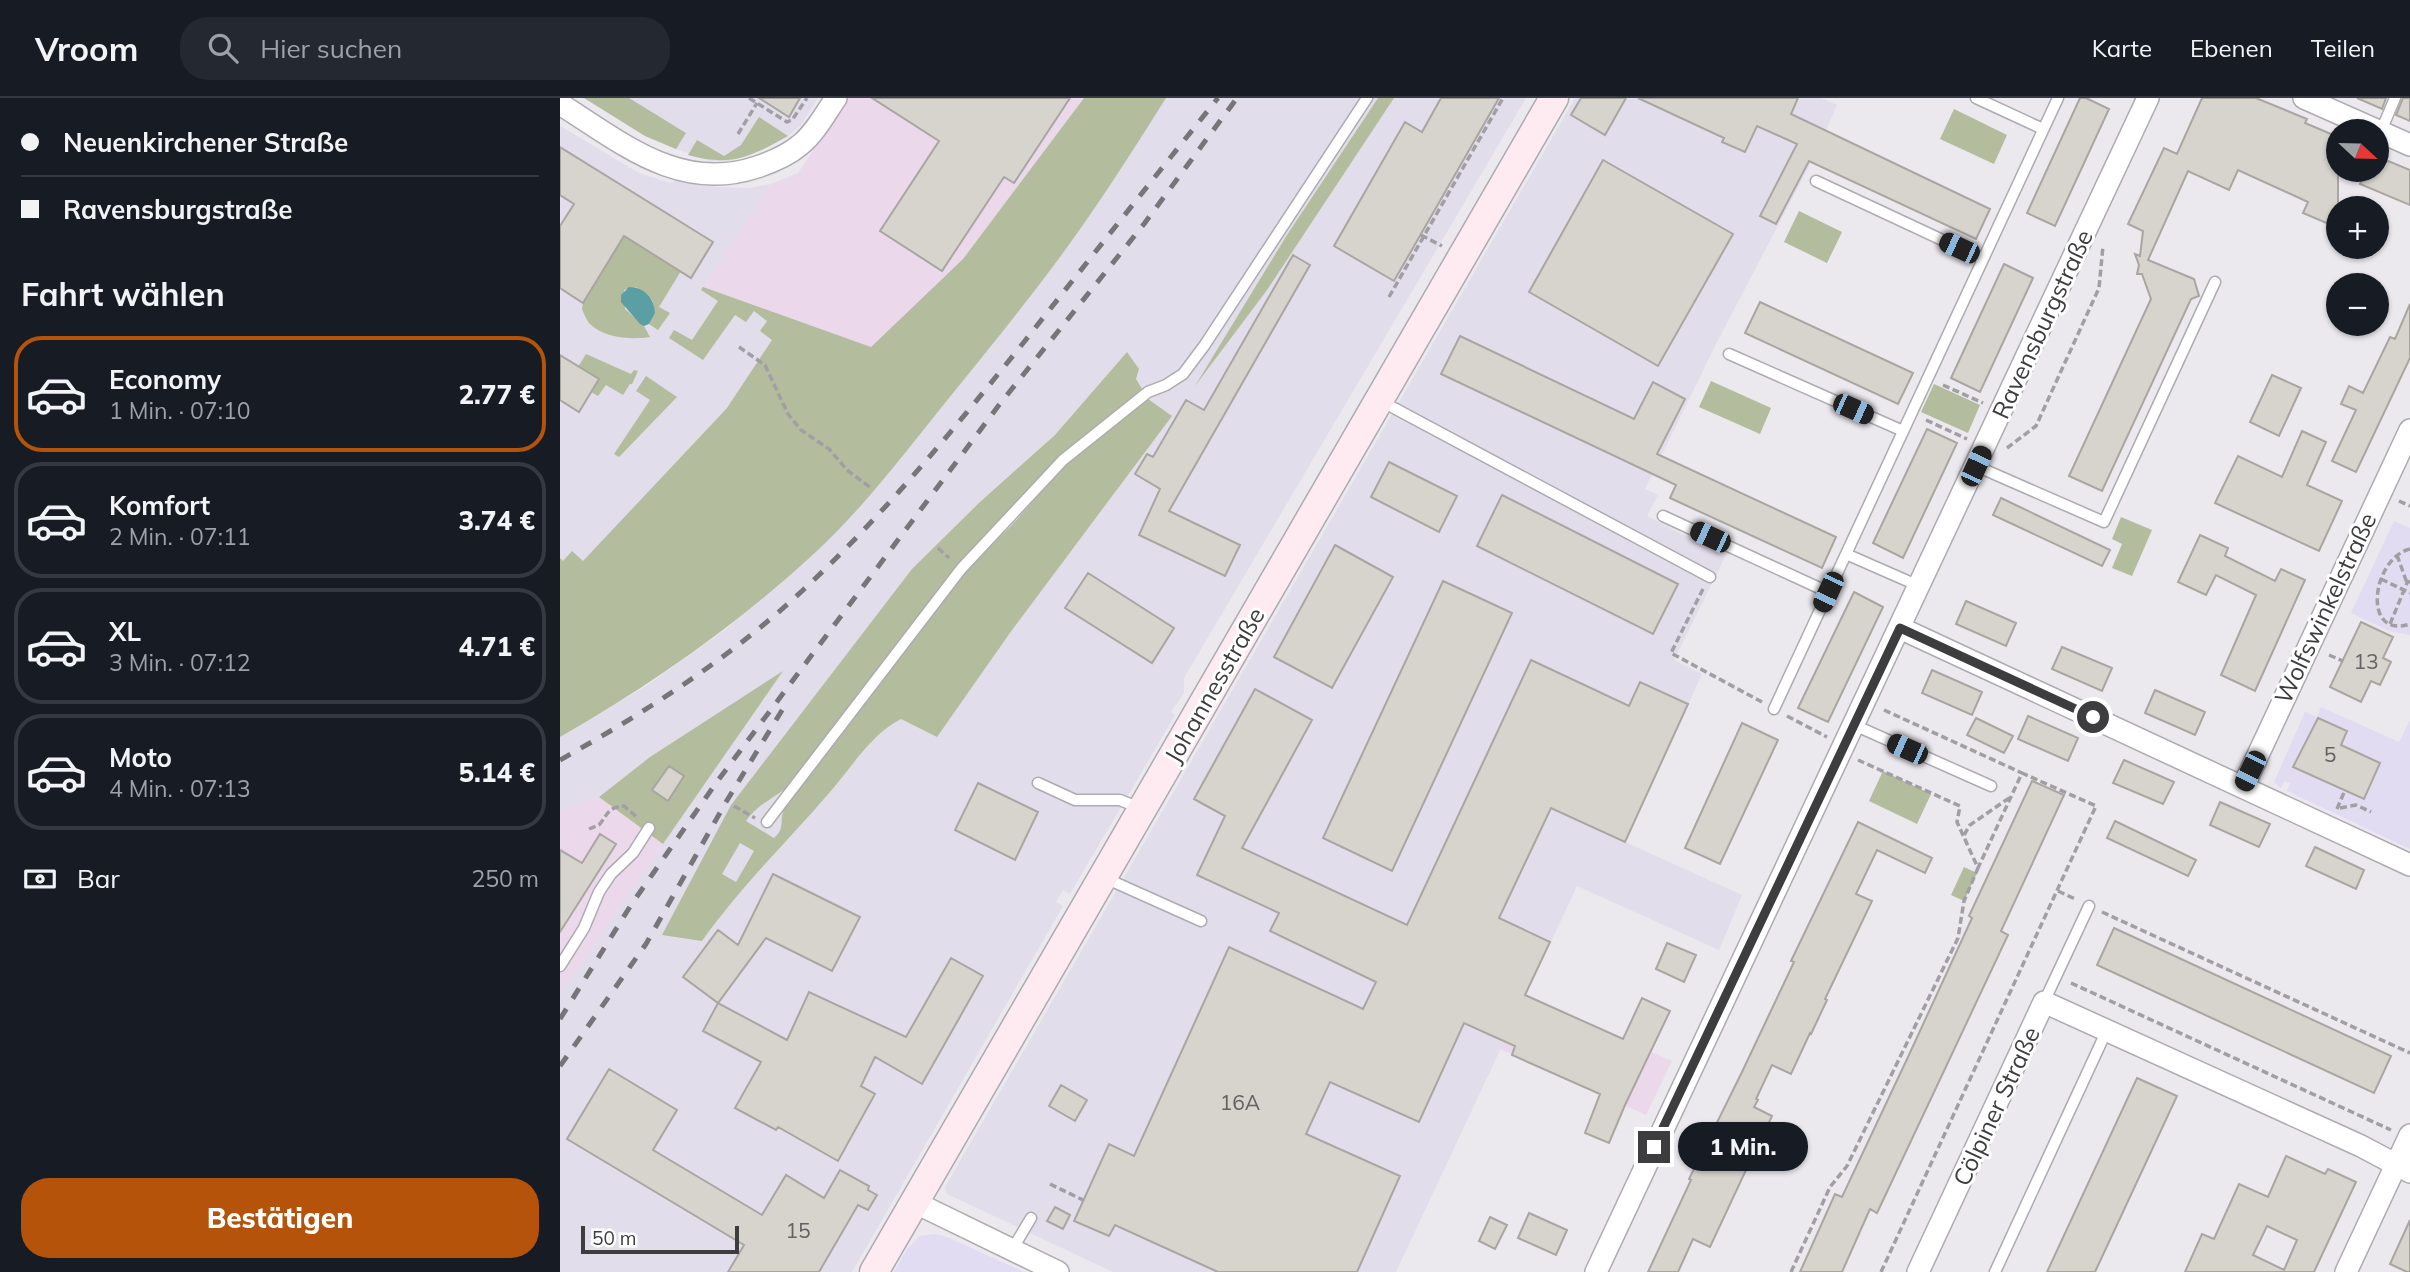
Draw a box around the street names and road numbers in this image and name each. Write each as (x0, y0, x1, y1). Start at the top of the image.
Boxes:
street label: Ravensburgstraße (1985, 225, 2099, 423)
street label: Wolfswinkelstraße (2268, 508, 2382, 708)
street label: Johannesstraße (1157, 602, 1271, 768)
street label: Cölpiner Straße (1946, 1022, 2046, 1190)

